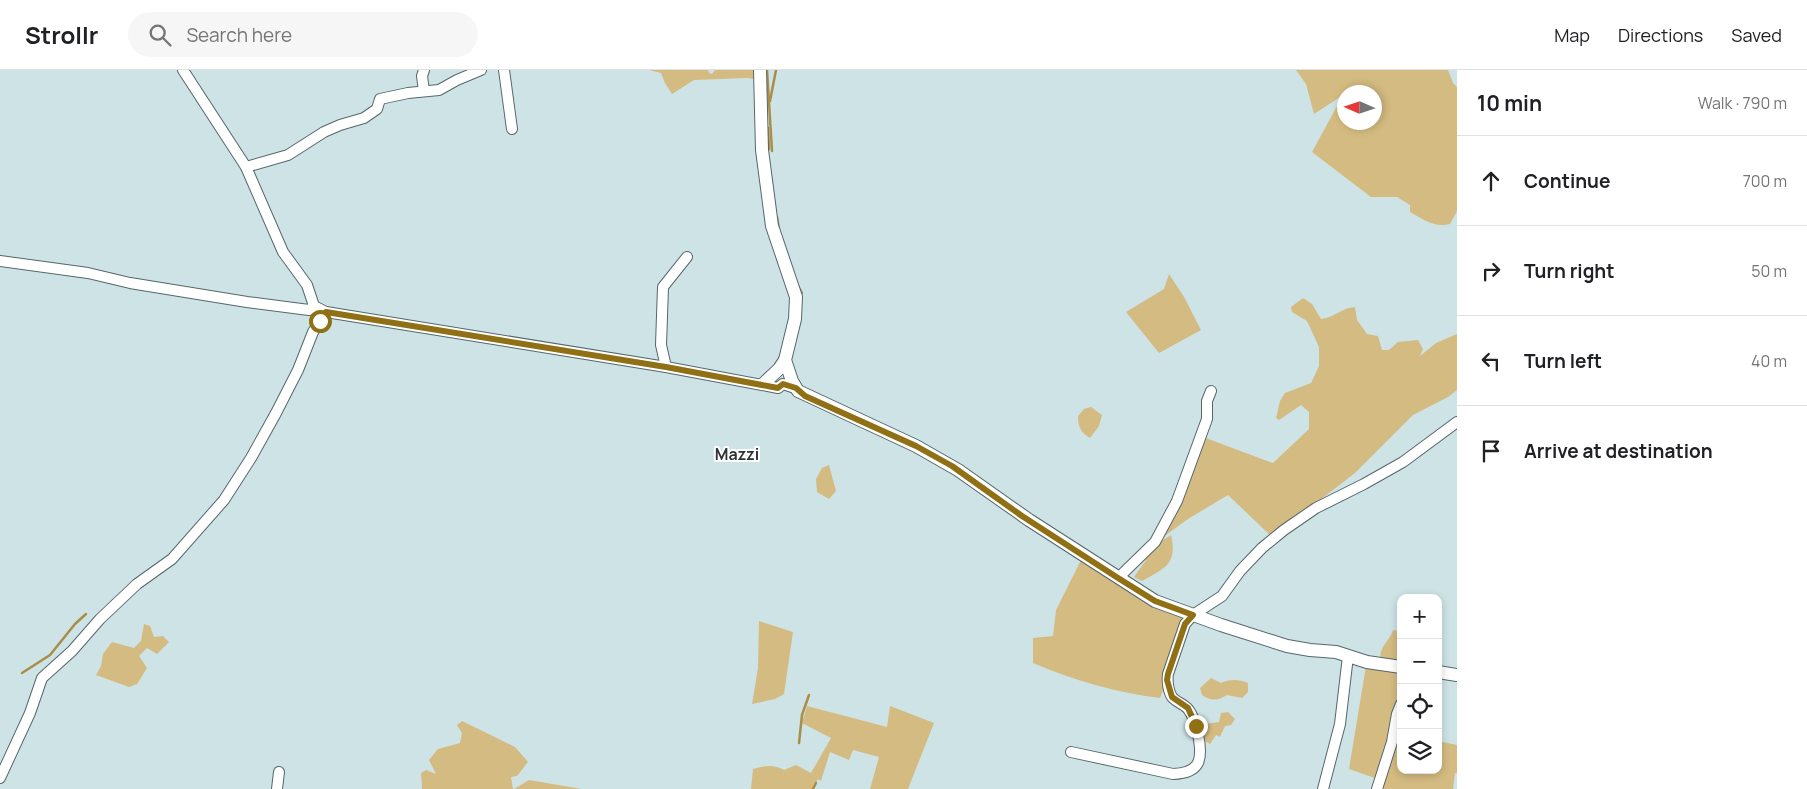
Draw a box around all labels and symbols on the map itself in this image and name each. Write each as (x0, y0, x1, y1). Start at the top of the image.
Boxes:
north arrow (1337, 85, 1382, 130)
route start (309, 310, 332, 333)
district label: Mazzi (715, 443, 759, 465)
route end (1185, 715, 1208, 738)

